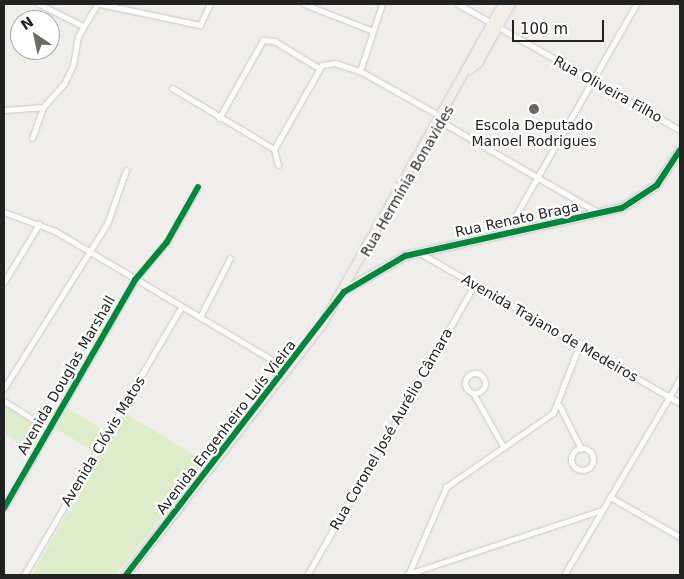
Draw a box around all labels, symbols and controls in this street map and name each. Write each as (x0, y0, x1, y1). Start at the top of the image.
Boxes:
north arrow (10, 10, 60, 60)
scale bar (514, 10, 606, 42)
text: N (18, 13, 37, 33)
text: 100 m (520, 20, 568, 38)
street label: Rua Oliveira Filho (551, 52, 665, 126)
street label: Rua Hermínia Bonavides (357, 103, 457, 259)
marker: Escola Deputado Manoel Rodrigues (528, 103, 540, 115)
place label: Escola Deputado Manoel Rodrigues (472, 117, 596, 150)
street label: Rua Renato Braga (454, 198, 580, 240)
street label: Avenida Trajano de Medeiros (459, 271, 641, 385)
street label: Avenida Douglas Marshall (14, 293, 118, 457)
street label: Rua Coronel José Aurélio Câmara (326, 325, 456, 533)
street label: Avenida Engenheiro Luís Vieira (153, 337, 299, 517)
street label: Avenida Clóvis Matos (58, 373, 148, 509)

